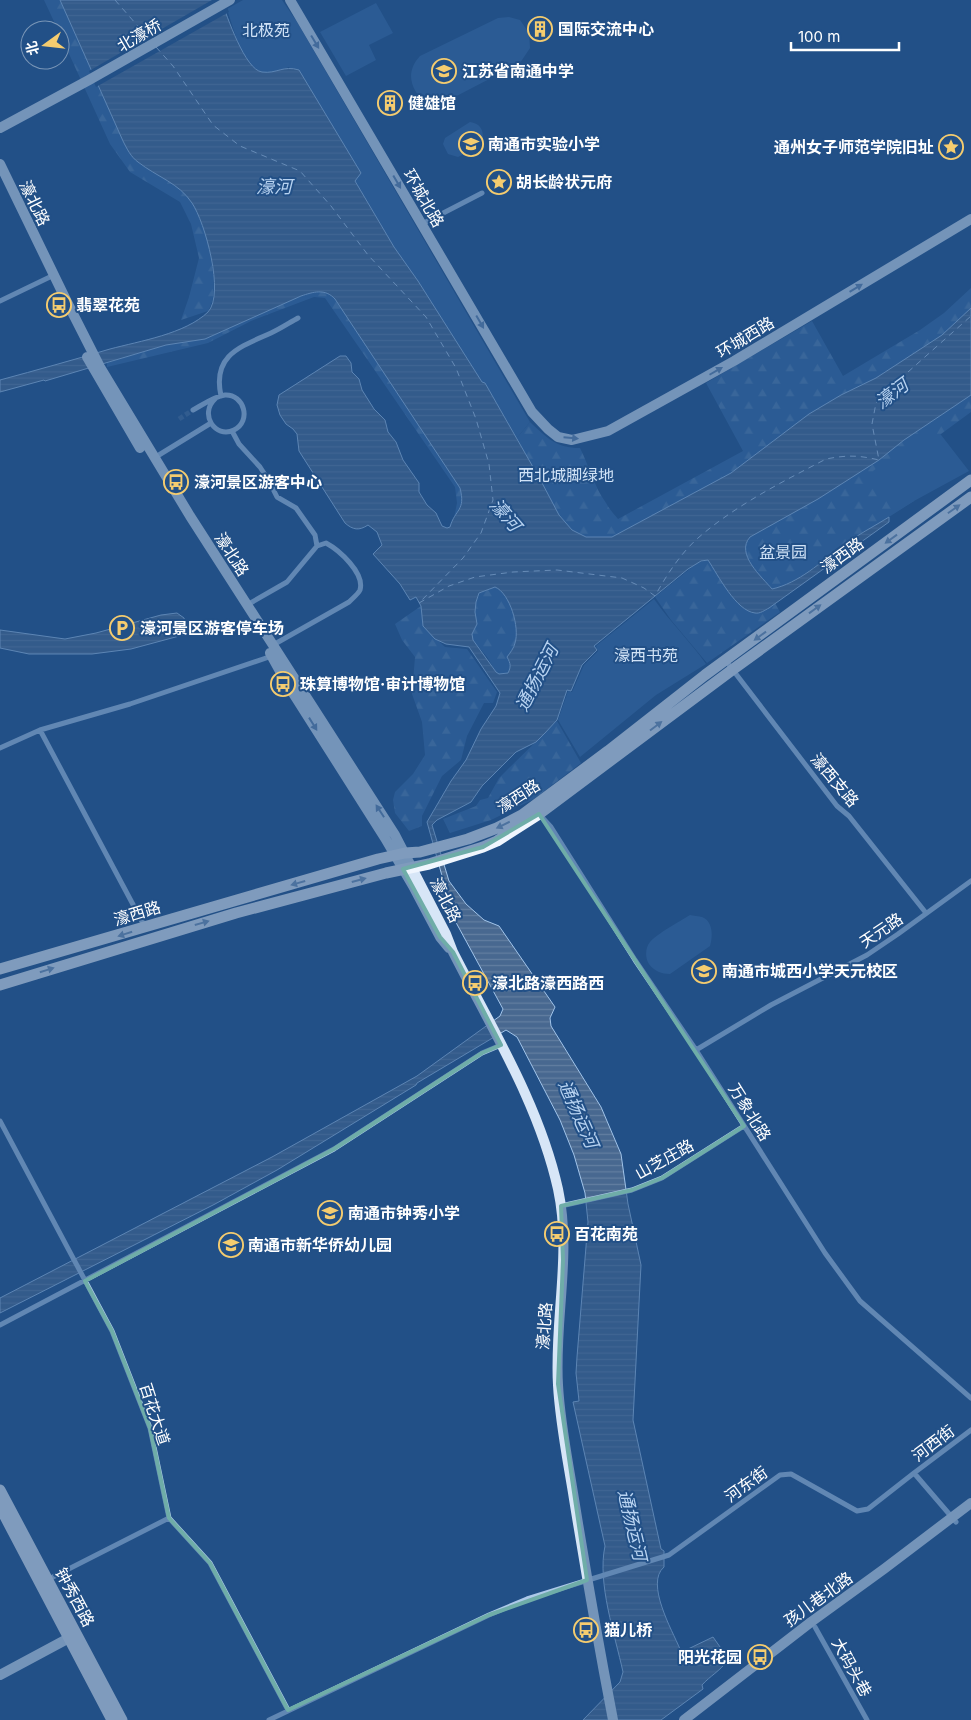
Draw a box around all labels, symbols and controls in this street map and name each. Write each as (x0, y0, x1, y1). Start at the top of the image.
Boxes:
street label: 北濠桥 (113, 14, 165, 56)
building icon: 国际交流中心 (527, 16, 553, 42)
place label: 国际交流中心 (558, 19, 654, 39)
north arrow (20, 20, 70, 70)
park label: 北极苑 (242, 20, 290, 40)
scale bar (791, 20, 898, 52)
text: 100 m (798, 27, 840, 46)
one-way arrow (310, 35, 319, 48)
text: 北 (22, 40, 42, 57)
school or university icon: 江苏省南通中学 (431, 58, 457, 84)
place label: 江苏省南通中学 (462, 61, 574, 81)
building icon: 健雄馆 (377, 90, 403, 116)
place label: 健雄馆 (408, 93, 456, 113)
school or university icon: 南通市实验小学 (458, 131, 484, 157)
place label: 南通市实验小学 (488, 134, 600, 154)
place icon: 通州女子师范学院旧址 (938, 134, 964, 160)
place label: 通州女子师范学院旧址 (774, 137, 934, 157)
street label: 环城北路 (399, 165, 449, 231)
place icon: 胡长龄状元府 (486, 169, 512, 195)
place label: 胡长龄状元府 (516, 172, 612, 192)
one-way arrow (393, 175, 401, 189)
water label: 濠河 (256, 176, 295, 197)
street label: 濠北路 (15, 177, 55, 229)
one-way arrow (849, 283, 862, 292)
bus stop icon: 翡翠花苑 (46, 292, 72, 318)
place label: 翡翠花苑 (76, 295, 140, 315)
street label: 环城西路 (712, 312, 778, 362)
one-way arrow (475, 315, 484, 328)
one-way arrow (710, 367, 723, 376)
water label: 濠河 (871, 373, 915, 413)
one-way arrow (563, 434, 579, 442)
park label: 西北城脚绿地 (518, 465, 614, 485)
bus stop icon: 濠河景区游客中心 (163, 469, 189, 495)
place label: 濠河景区游客中心 (194, 472, 322, 492)
water label: 濠河 (486, 494, 527, 537)
one-way arrow (947, 504, 961, 514)
street label: 濠北路 (211, 528, 253, 580)
street label: 濠西路 (817, 533, 867, 577)
one-way arrow (884, 534, 898, 544)
park label: 盆景园 (759, 542, 807, 562)
one-way arrow (808, 604, 822, 614)
parking icon: 濠河景区游客停车场 (109, 615, 135, 641)
place label: 濠河景区游客停车场 (140, 618, 284, 638)
one-way arrow (753, 631, 767, 641)
water label: 通扬运河 (511, 638, 564, 715)
park label: 濠西书苑 (614, 645, 678, 665)
bus stop icon: 珠算博物馆·审计博物馆 (270, 671, 296, 697)
place label: 珠算博物馆·审计博物馆 (300, 674, 465, 694)
one-way arrow (308, 717, 317, 730)
one-way arrow (649, 721, 663, 731)
street label: 濠西支路 (807, 749, 863, 811)
street label: 濠西路 (492, 775, 544, 817)
one-way arrow (375, 805, 385, 818)
one-way arrow (495, 821, 510, 830)
street label: 濠北路 (426, 874, 466, 926)
one-way arrow (351, 876, 366, 884)
one-way arrow (290, 879, 305, 887)
street label: 濠西路 (111, 896, 163, 930)
street label: 天元路 (856, 908, 906, 952)
one-way arrow (195, 919, 210, 927)
one-way arrow (117, 930, 132, 938)
school or university icon: 南通市城西小学天元校区 (691, 958, 717, 984)
place label: 南通市城西小学天元校区 (722, 961, 898, 981)
one-way arrow (39, 966, 54, 974)
bus stop icon: 濠北路濠西路西 (462, 970, 488, 996)
place label: 濠北路濠西路西 (492, 973, 604, 993)
water label: 通扬运河 (554, 1077, 604, 1154)
street label: 万象北路 (725, 1080, 775, 1144)
street label: 山芝庄路 (631, 1135, 697, 1183)
school or university icon: 南通市钟秀小学 (317, 1200, 343, 1226)
place label: 南通市钟秀小学 (348, 1203, 460, 1223)
bus stop icon: 百花南苑 (544, 1221, 570, 1247)
place label: 百花南苑 (574, 1224, 638, 1244)
school or university icon: 南通市新华侨幼儿园 (218, 1232, 244, 1258)
place label: 南通市新华侨幼儿园 (248, 1235, 392, 1255)
street label: 濠北路 (532, 1301, 556, 1351)
street label: 百花大道 (136, 1380, 174, 1448)
street label: 河西街 (908, 1421, 958, 1465)
street label: 河东街 (721, 1462, 771, 1506)
water label: 通扬运河 (614, 1487, 651, 1565)
street label: 钟秀西路 (51, 1564, 99, 1630)
street label: 孩儿巷北路 (780, 1567, 856, 1631)
bus stop icon: 猫儿桥 (573, 1617, 599, 1643)
place label: 猫儿桥 (604, 1620, 653, 1640)
street label: 大码头巷 (828, 1634, 876, 1700)
bus stop icon: 阳光花园 (747, 1644, 773, 1670)
place label: 阳光花园 (678, 1647, 742, 1667)

